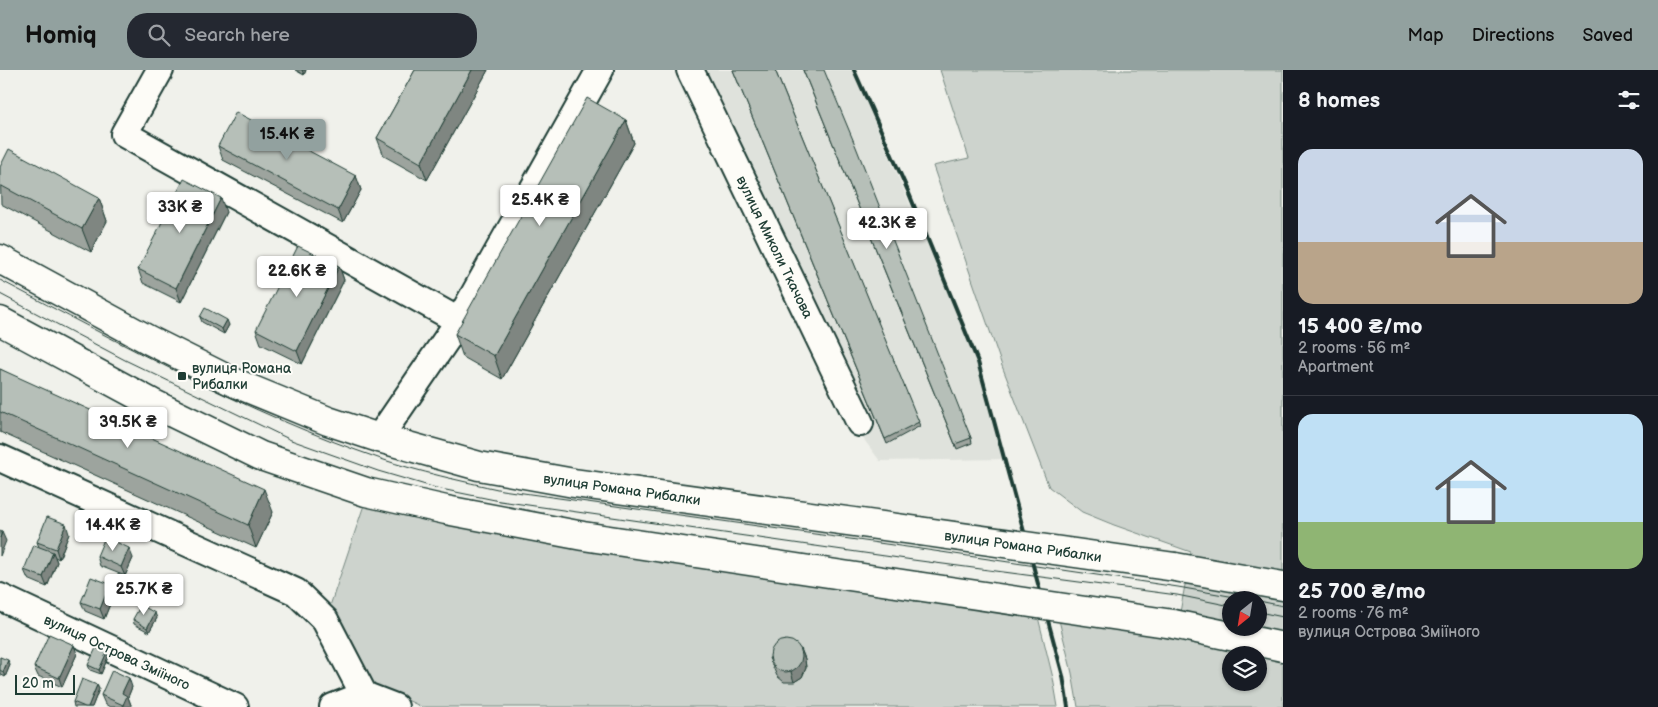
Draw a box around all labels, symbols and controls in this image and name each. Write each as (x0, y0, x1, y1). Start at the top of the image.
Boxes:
search box (127, 13, 477, 58)
text: Homiq (25, 21, 97, 50)
icon: search (145, 21, 173, 49)
text: Search here (185, 24, 290, 47)
text: Map (1408, 25, 1444, 46)
text: Directions (1472, 25, 1554, 46)
text: Saved (1582, 25, 1633, 46)
icon: filters (1615, 86, 1643, 114)
text: 8 homes (1298, 88, 1380, 113)
pin: 15.4K ₴ (241, 118, 333, 161)
text: 15.4K ₴ (260, 125, 314, 144)
street label: вулиця Миколи Ткачова (733, 173, 817, 322)
icon: home (1426, 181, 1516, 271)
pin: 25.4K ₴ (494, 184, 586, 227)
pin: 33K ₴ (145, 191, 215, 234)
text: 25.4K ₴ (511, 191, 569, 210)
text: 33K ₴ (158, 198, 202, 217)
pin: 42.3K ₴ (841, 208, 933, 250)
text: 42.3K ₴ (858, 214, 916, 233)
pin: 22.6K ₴ (251, 256, 343, 298)
text: 22.6K ₴ (268, 262, 326, 281)
text: 15 400 ₴/mo (1298, 314, 1423, 339)
text: 2 rooms · 56 m² (1298, 339, 1410, 358)
text: Apartment (1298, 358, 1374, 377)
place label: вулиця Романа Рибалки (192, 360, 292, 393)
marker: вулиця Романа Рибалки (176, 370, 188, 382)
pin: 39.5K ₴ (82, 406, 174, 449)
text: 39.5K ₴ (99, 413, 157, 432)
icon: home (1426, 447, 1516, 537)
street label: вулиця Романа Рибалки (542, 470, 702, 509)
pin: 14.4K ₴ (67, 510, 159, 552)
text: 14.4K ₴ (86, 516, 140, 535)
street label: вулиця Романа Рибалки (943, 527, 1103, 566)
pin: 25.7K ₴ (98, 574, 190, 616)
text: 25 700 ₴/mo (1298, 579, 1426, 604)
text: 25.7K ₴ (115, 580, 173, 599)
north arrow (1222, 591, 1268, 636)
map controls (1222, 591, 1267, 691)
text: 2 rooms · 76 m² (1298, 604, 1409, 623)
street label: вулиця Острова Зміїного (41, 611, 193, 694)
text: вулиця Острова Зміїного (1298, 623, 1480, 642)
button: layers (1222, 646, 1267, 691)
scale bar (15, 672, 75, 695)
text: 20 m (22, 675, 54, 692)

